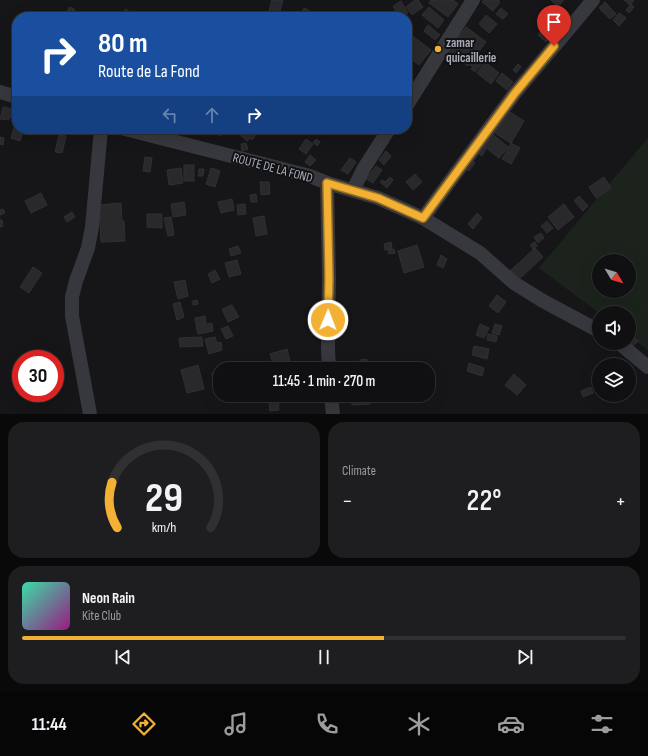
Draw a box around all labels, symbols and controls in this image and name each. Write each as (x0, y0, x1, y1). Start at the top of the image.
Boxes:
pin (537, 5, 571, 46)
icon: arrive (543, 11, 565, 33)
text: 80 m (98, 27, 147, 60)
icon: right (32, 28, 84, 80)
place label: zamar quicaillerie (446, 35, 497, 66)
marker: zamar quicaillerie (433, 44, 443, 54)
text: Route de La Fond (98, 61, 200, 82)
icon: left (159, 104, 181, 126)
icon: ahead (201, 104, 223, 126)
icon: right (243, 104, 265, 126)
street label: ROUTE DE LA FOND (231, 150, 315, 186)
north arrow (592, 254, 636, 298)
map controls (592, 254, 636, 402)
position arrow (307, 299, 349, 341)
button: sound (592, 306, 636, 350)
speed limit sign: 30 (12, 350, 64, 402)
button: layers (592, 358, 636, 402)
text: 11:45 · 1 min · 270 m (273, 372, 375, 391)
text: Climate (342, 463, 376, 479)
text: 29 (145, 474, 183, 523)
text: 22° (467, 483, 501, 519)
text: − (342, 488, 353, 515)
text: + (615, 488, 626, 515)
text: km/h (152, 519, 176, 536)
text: Neon Rain (82, 589, 135, 608)
text: Kite Club (82, 608, 121, 624)
icon: previous (112, 646, 134, 668)
icon: pause (313, 646, 335, 668)
icon: next (514, 646, 536, 668)
icon: directions (130, 710, 158, 738)
icon: music (222, 710, 250, 738)
icon: phone (313, 710, 341, 738)
icon: climate (405, 710, 433, 738)
icon: car (497, 710, 525, 738)
icon: filters (588, 710, 616, 738)
text: 11:44 (32, 714, 67, 735)

